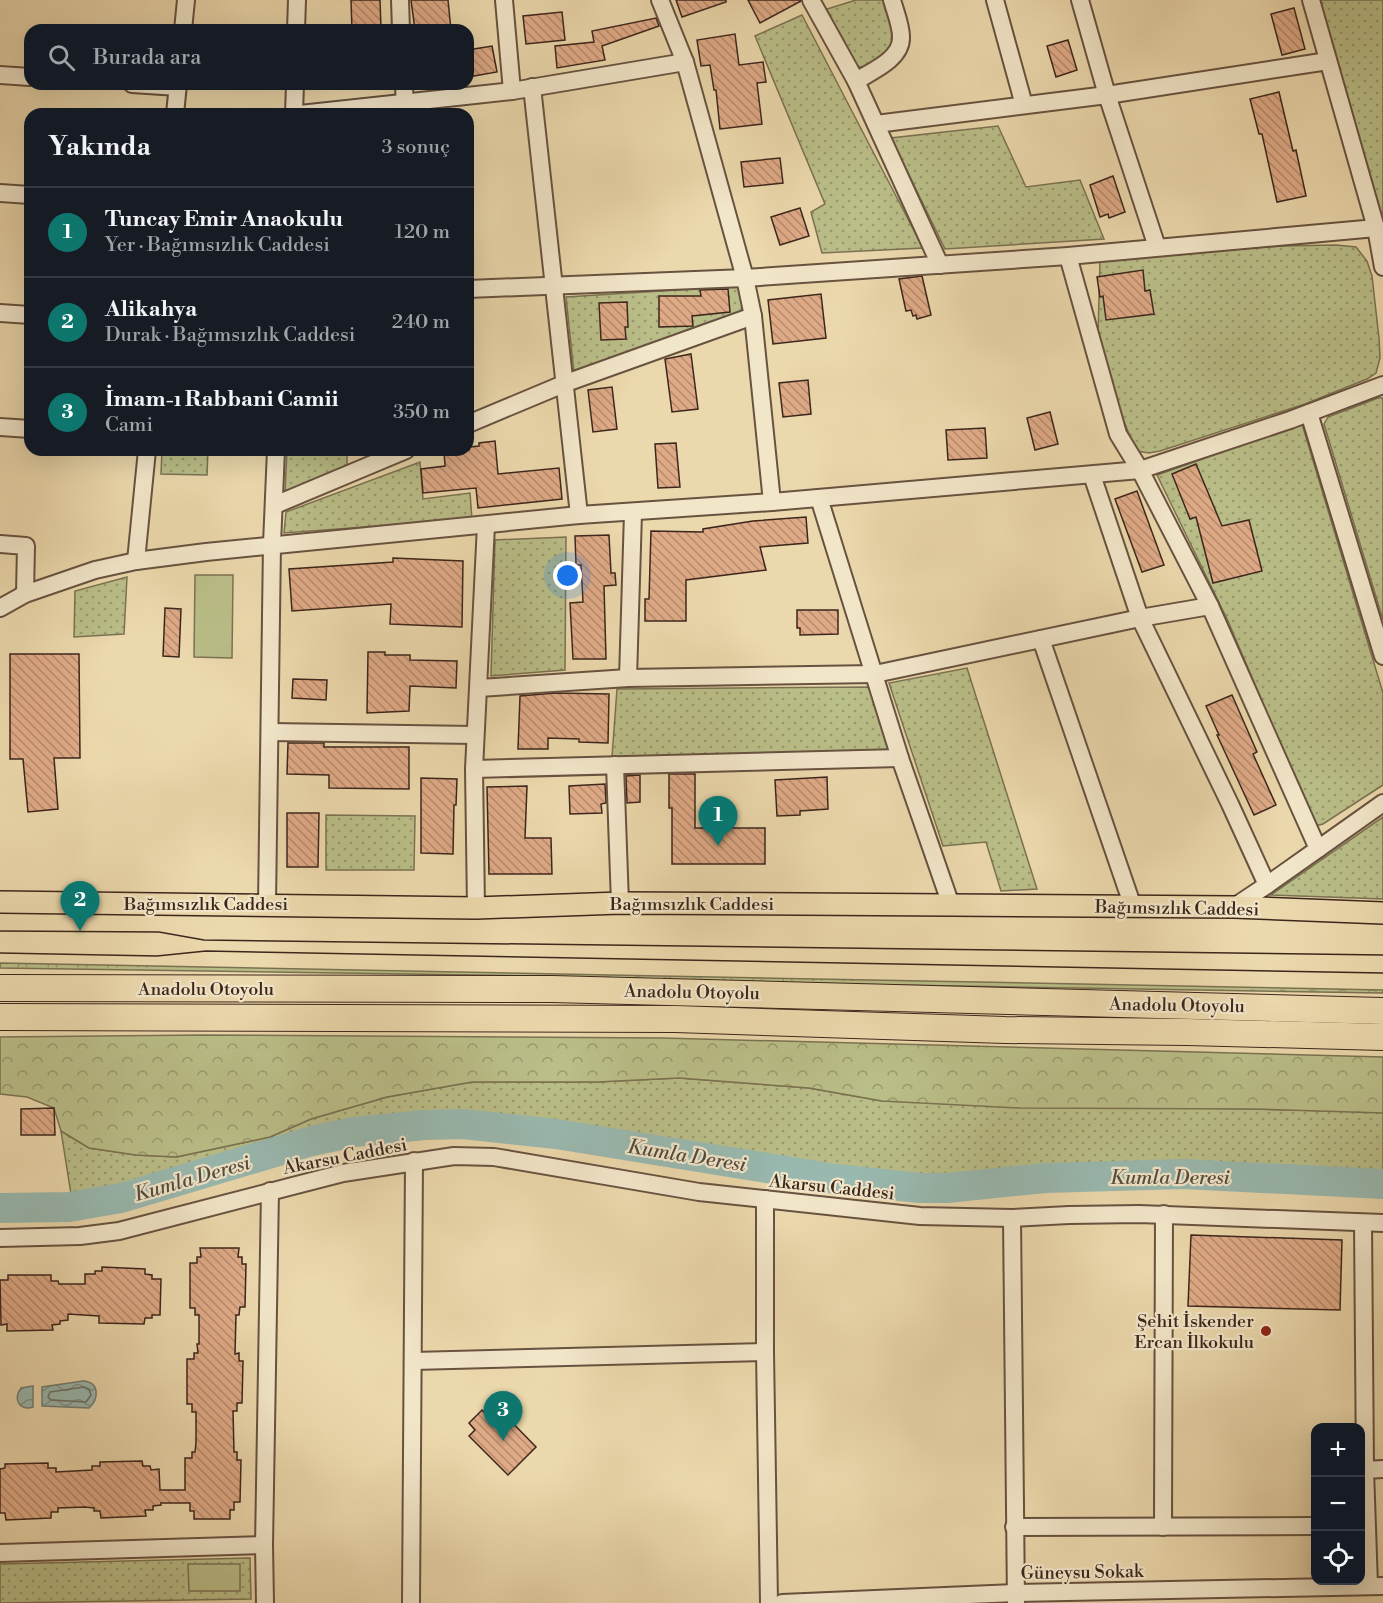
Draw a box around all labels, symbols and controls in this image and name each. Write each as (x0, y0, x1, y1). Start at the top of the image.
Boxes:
search box (24, 24, 474, 90)
icon: search (45, 41, 78, 74)
text: Burada ara (93, 44, 201, 71)
text: Yakında (48, 131, 151, 163)
text: 3 sonuç (381, 135, 450, 160)
text: Tuncay Emir Anaokulu (105, 206, 343, 233)
text: 1 (63, 220, 72, 245)
text: 120 m (395, 220, 450, 245)
text: Yer · Bağımsızlık Caddesi (105, 233, 330, 258)
text: Alikahya (105, 296, 197, 323)
text: 2 (61, 310, 74, 335)
text: 240 m (392, 310, 450, 335)
text: Durak · Bağımsızlık Caddesi (105, 323, 355, 348)
text: İmam-ı Rabbani Camii (105, 386, 339, 413)
text: 3 (61, 400, 74, 425)
text: 350 m (393, 400, 450, 425)
text: Cami (105, 413, 153, 438)
your location (553, 561, 582, 590)
pin: 1 (698, 796, 738, 846)
pin: 2 (60, 882, 100, 931)
street label: Bağımsızlık Caddesi (123, 893, 288, 916)
street label: Bağımsızlık Caddesi (609, 893, 774, 916)
street label: Bağımsızlık Caddesi (1094, 896, 1259, 921)
street label: Anadolu Otoyolu (137, 978, 275, 1001)
street label: Anadolu Otoyolu (623, 980, 761, 1005)
street label: Anadolu Otoyolu (1108, 993, 1246, 1018)
street label: Akarsu Caddesi (280, 1133, 409, 1180)
water label: Kumla Deresi (626, 1135, 749, 1178)
water label: Kumla Deresi (131, 1151, 254, 1208)
water label: Kumla Deresi (1110, 1166, 1231, 1191)
street label: Akarsu Caddesi (767, 1169, 896, 1206)
place label: Şehit İskender Ercan İlkokulu (1134, 1310, 1255, 1354)
marker: Şehit İskender Ercan İlkokulu (1259, 1324, 1273, 1338)
pin: 3 (484, 1392, 522, 1441)
map controls (1311, 1423, 1365, 1585)
button: + (1311, 1423, 1365, 1477)
button: − (1311, 1477, 1365, 1531)
button: locate (1311, 1531, 1365, 1585)
street label: Güneysu Sokak (1020, 1560, 1145, 1585)

